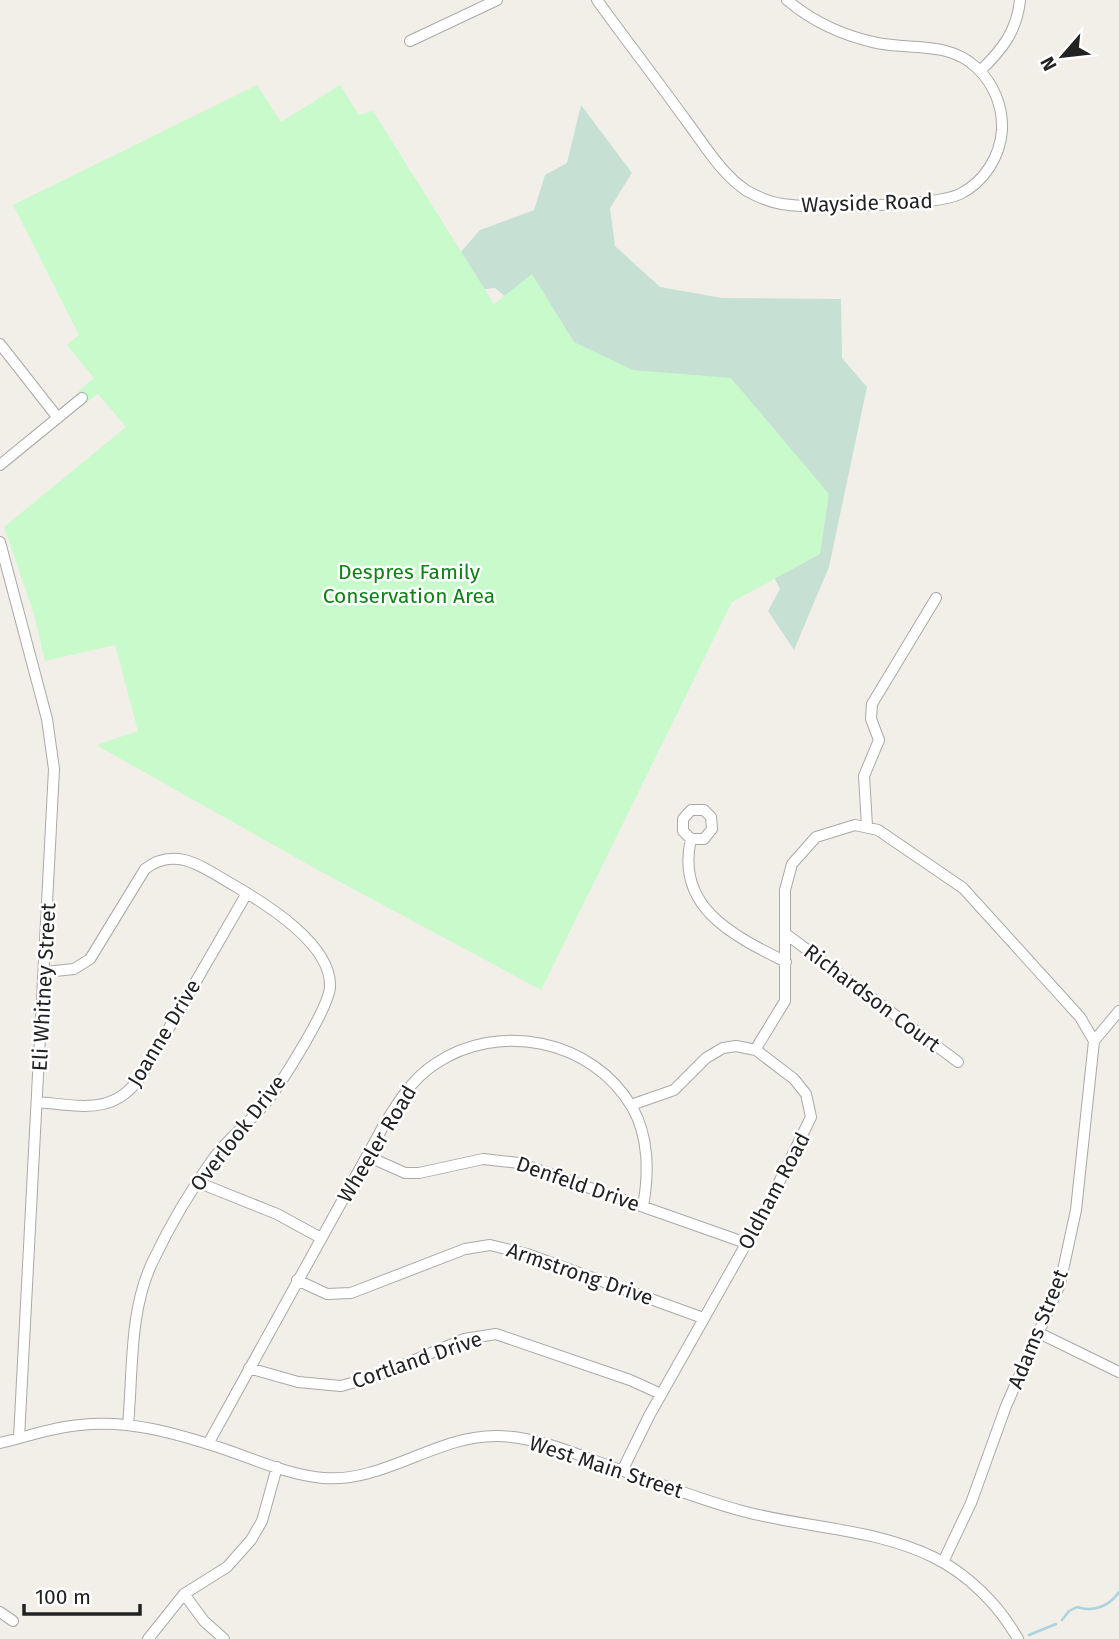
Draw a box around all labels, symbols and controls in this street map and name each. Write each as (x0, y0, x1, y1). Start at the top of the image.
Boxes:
north arrow (1028, 21, 1098, 91)
text: N (1035, 53, 1062, 75)
street label: Wayside Road (801, 188, 933, 218)
park label: Despres Family Conservation Area (323, 559, 495, 609)
street label: Eli Whitney Street (27, 902, 61, 1072)
street label: Richardson Court (799, 938, 946, 1058)
street label: Joanne Drive (122, 975, 206, 1091)
street label: Overlook Drive (185, 1070, 291, 1196)
street label: Wheeler Road (332, 1081, 422, 1207)
street label: Oldham Road (732, 1128, 816, 1254)
street label: Denfeld Drive (513, 1151, 643, 1217)
street label: Armstrong Drive (503, 1237, 657, 1311)
street label: Adams Street (1002, 1265, 1074, 1392)
street label: Cortland Drive (348, 1326, 486, 1394)
street label: West Main Street (526, 1430, 687, 1504)
scale bar (24, 1572, 140, 1616)
text: 100 m (35, 1584, 91, 1610)

